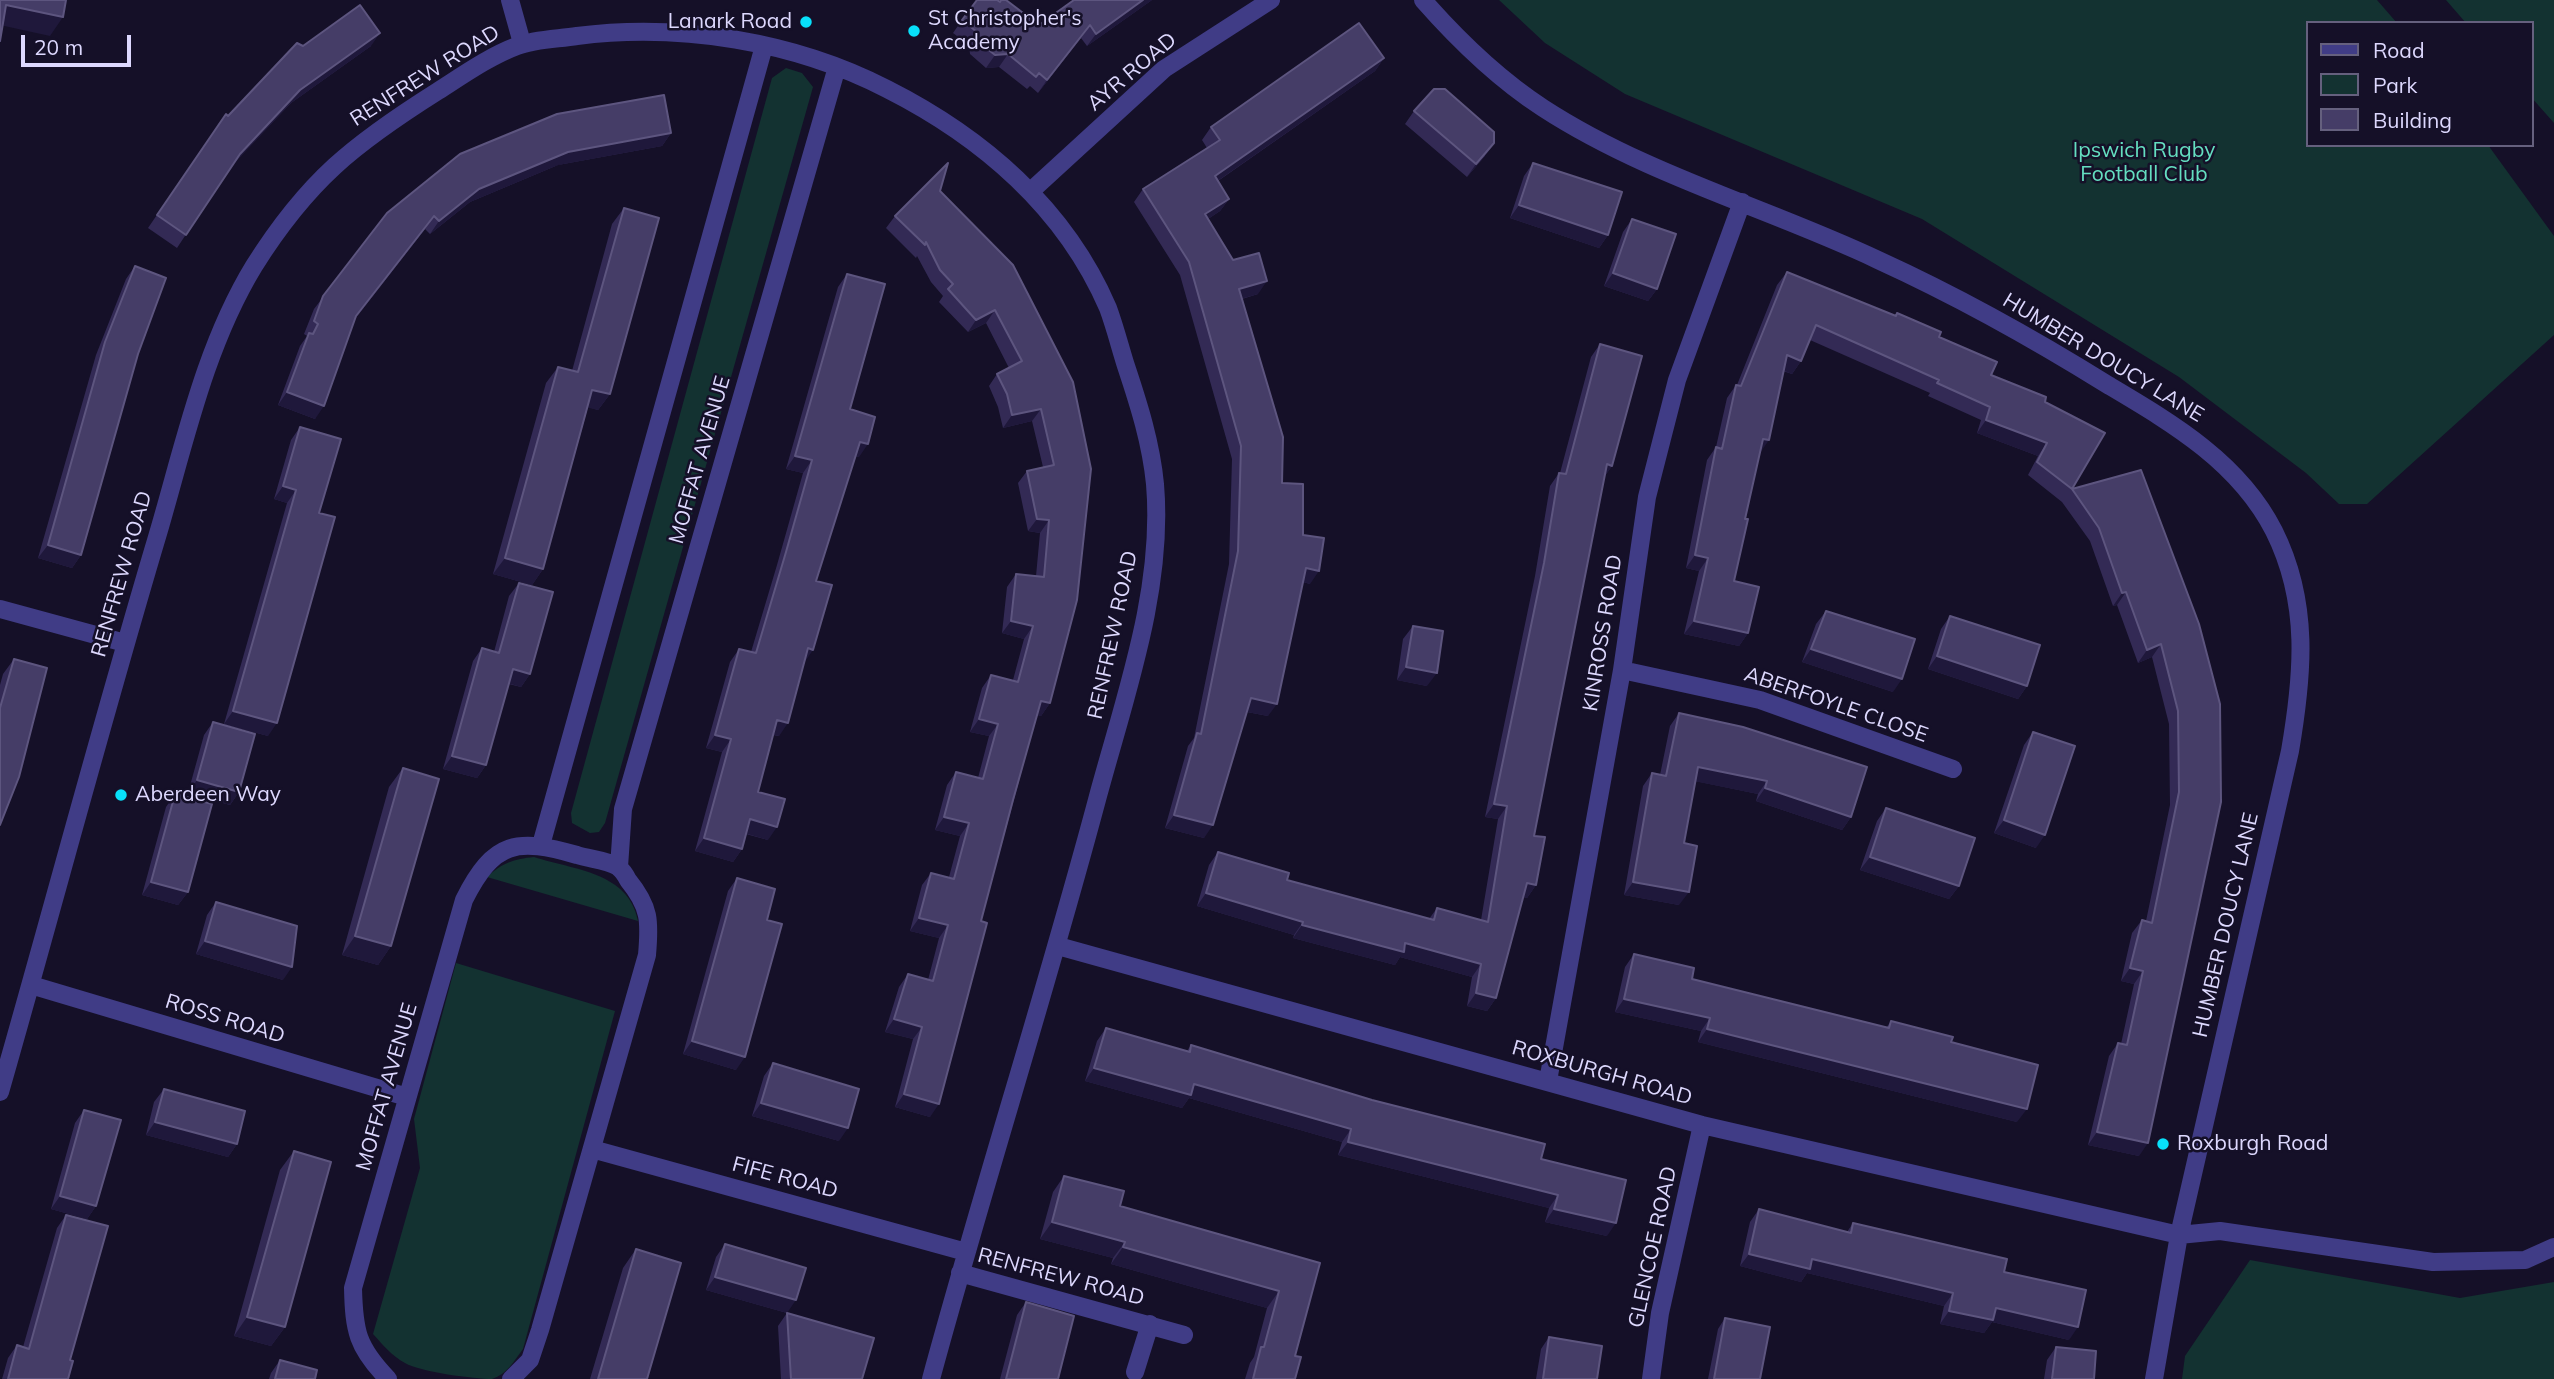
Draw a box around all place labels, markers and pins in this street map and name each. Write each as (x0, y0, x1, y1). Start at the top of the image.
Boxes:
place label: St Christopher's Academy (928, 6, 1082, 56)
place label: Lanark Road (668, 9, 792, 35)
marker: Lanark Road (798, 14, 814, 30)
marker: St Christopher's Academy (906, 23, 922, 39)
place label: Aberdeen Way (135, 782, 281, 808)
marker: Aberdeen Way (113, 787, 129, 803)
place label: Roxburgh Road (2177, 1131, 2328, 1157)
marker: Roxburgh Road (2155, 1136, 2171, 1152)

